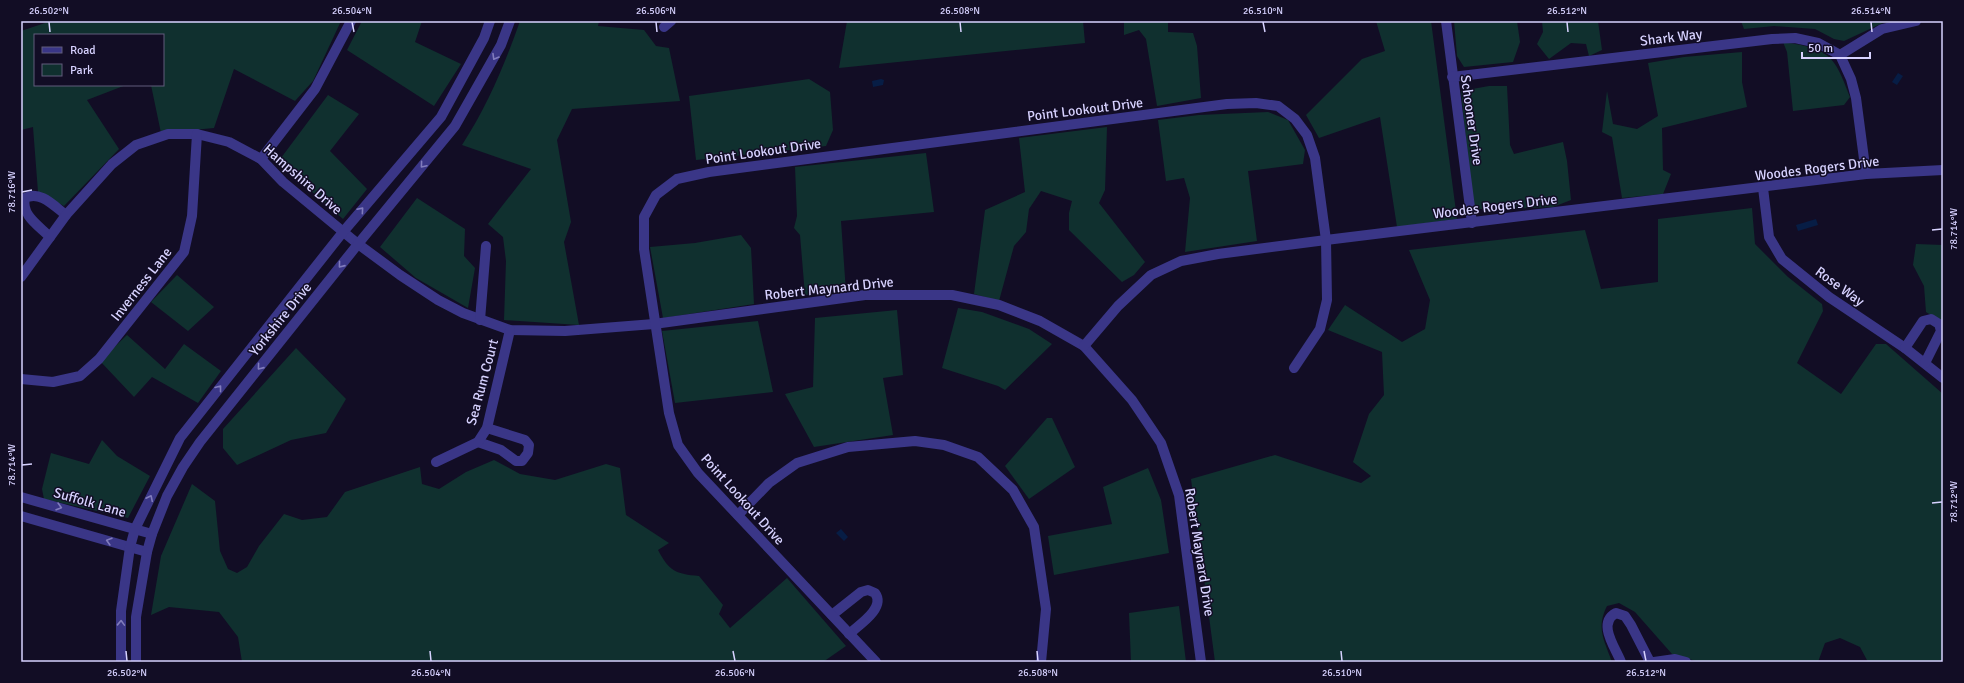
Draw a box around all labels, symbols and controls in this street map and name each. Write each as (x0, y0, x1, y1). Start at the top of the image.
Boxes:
text: 26.502°N (29, 5, 69, 17)
text: 26.504°N (332, 5, 372, 17)
text: 26.506°N (636, 5, 676, 17)
text: 26.508°N (940, 5, 980, 17)
text: 26.510°N (1243, 5, 1283, 17)
text: 26.512°N (1547, 5, 1587, 17)
text: 26.514°N (1851, 5, 1891, 17)
street label: Shark Way (1639, 25, 1704, 50)
legend (34, 34, 164, 86)
scale bar (1802, 34, 1870, 60)
text: 50 m (1808, 41, 1833, 56)
text: Road (70, 43, 96, 58)
one-way arrow (492, 53, 499, 60)
text: Park (70, 63, 93, 78)
street label: Schooner Drive (1457, 74, 1486, 166)
street label: Point Lookout Drive (1026, 94, 1144, 125)
street label: Point Lookout Drive (704, 135, 822, 168)
street label: Hampshire Drive (260, 141, 346, 218)
street label: Woodes Rogers Drive (1754, 152, 1880, 185)
one-way arrow (421, 160, 428, 167)
text: 78.716°W (6, 171, 18, 213)
street label: Woodes Rogers Drive (1432, 190, 1558, 223)
one-way arrow (357, 208, 364, 215)
text: 78.714°W (1948, 208, 1960, 250)
street label: Inverness Lane (107, 244, 175, 325)
one-way arrow (338, 261, 345, 268)
street label: Rose Way (1812, 263, 1868, 310)
street label: Robert Maynard Drive (764, 273, 894, 304)
street label: Yorkshire Drive (246, 279, 315, 359)
street label: Sea Rum Court (463, 337, 502, 427)
one-way arrow (257, 362, 264, 369)
one-way arrow (214, 386, 221, 393)
text: 78.714°W (6, 444, 18, 486)
street label: Point Lookout Drive (697, 450, 788, 548)
text: 78.712°W (1948, 481, 1960, 523)
street label: Suffolk Lane (52, 484, 128, 521)
street label: Robert Maynard Drive (1181, 487, 1218, 617)
one-way arrow (145, 495, 153, 502)
one-way arrow (55, 502, 62, 511)
one-way arrow (106, 537, 113, 546)
one-way arrow (116, 620, 125, 626)
text: 26.502°N (107, 667, 147, 679)
text: 26.504°N (411, 667, 451, 679)
text: 26.506°N (715, 667, 755, 679)
text: 26.508°N (1018, 667, 1058, 679)
text: 26.510°N (1322, 667, 1362, 679)
text: 26.512°N (1626, 667, 1666, 679)

